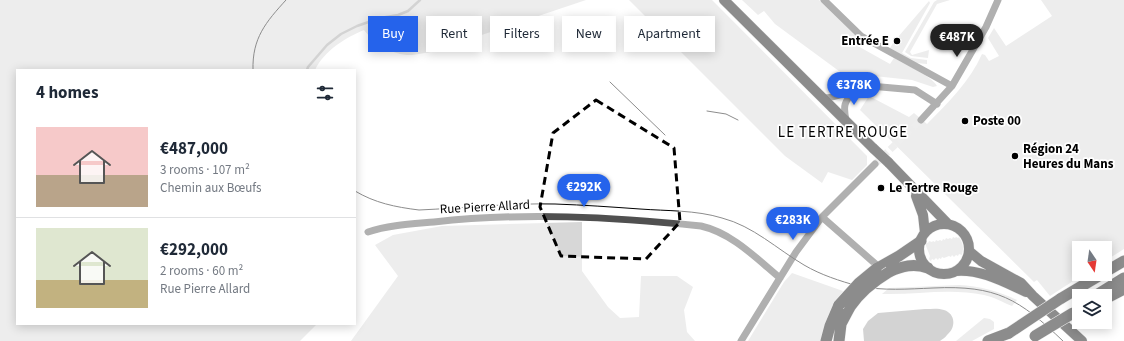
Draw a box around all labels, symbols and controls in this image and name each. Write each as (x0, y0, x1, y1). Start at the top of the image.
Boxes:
chip: Buy (368, 16, 418, 52)
chip: Rent (426, 16, 482, 52)
chip: Filters (490, 16, 554, 52)
chip: New (562, 16, 616, 52)
chip: Apartment (624, 16, 715, 52)
pin: €487K (929, 24, 985, 58)
text: €487K (939, 28, 975, 46)
place label: Entrée E (841, 32, 889, 50)
marker: Entrée E (892, 36, 902, 46)
pin: €378K (826, 72, 882, 106)
text: €378K (836, 76, 872, 94)
text: 4 homes (36, 81, 98, 105)
icon: filters (314, 82, 336, 104)
place label: Poste 00 (973, 112, 1021, 130)
marker: Poste 00 (960, 116, 970, 126)
district label: LE TERTRE ROUGE (778, 122, 908, 143)
text: €487,000 (160, 137, 228, 161)
place label: Région 24 Heures du Mans (1023, 140, 1114, 173)
icon: home (68, 143, 116, 191)
marker: Région 24 Heures du Mans (1010, 151, 1020, 161)
text: 3 rooms · 107 m² (160, 161, 250, 179)
pin: €292K (556, 174, 612, 208)
text: €292K (566, 178, 602, 196)
text: Chemin aux Bœufs (160, 179, 261, 197)
place label: Le Tertre Rouge (889, 179, 979, 197)
marker: Le Tertre Rouge (876, 183, 886, 193)
street label: Rue Pierre Allard (439, 196, 531, 218)
pin: €283K (765, 207, 821, 241)
text: €283K (775, 211, 811, 229)
text: €292,000 (160, 238, 228, 262)
north arrow (1072, 241, 1112, 281)
map controls (1072, 241, 1112, 329)
icon: home (68, 244, 116, 292)
text: 2 rooms · 60 m² (160, 262, 243, 280)
text: Rue Pierre Allard (160, 280, 250, 298)
button: layers (1072, 289, 1112, 329)

